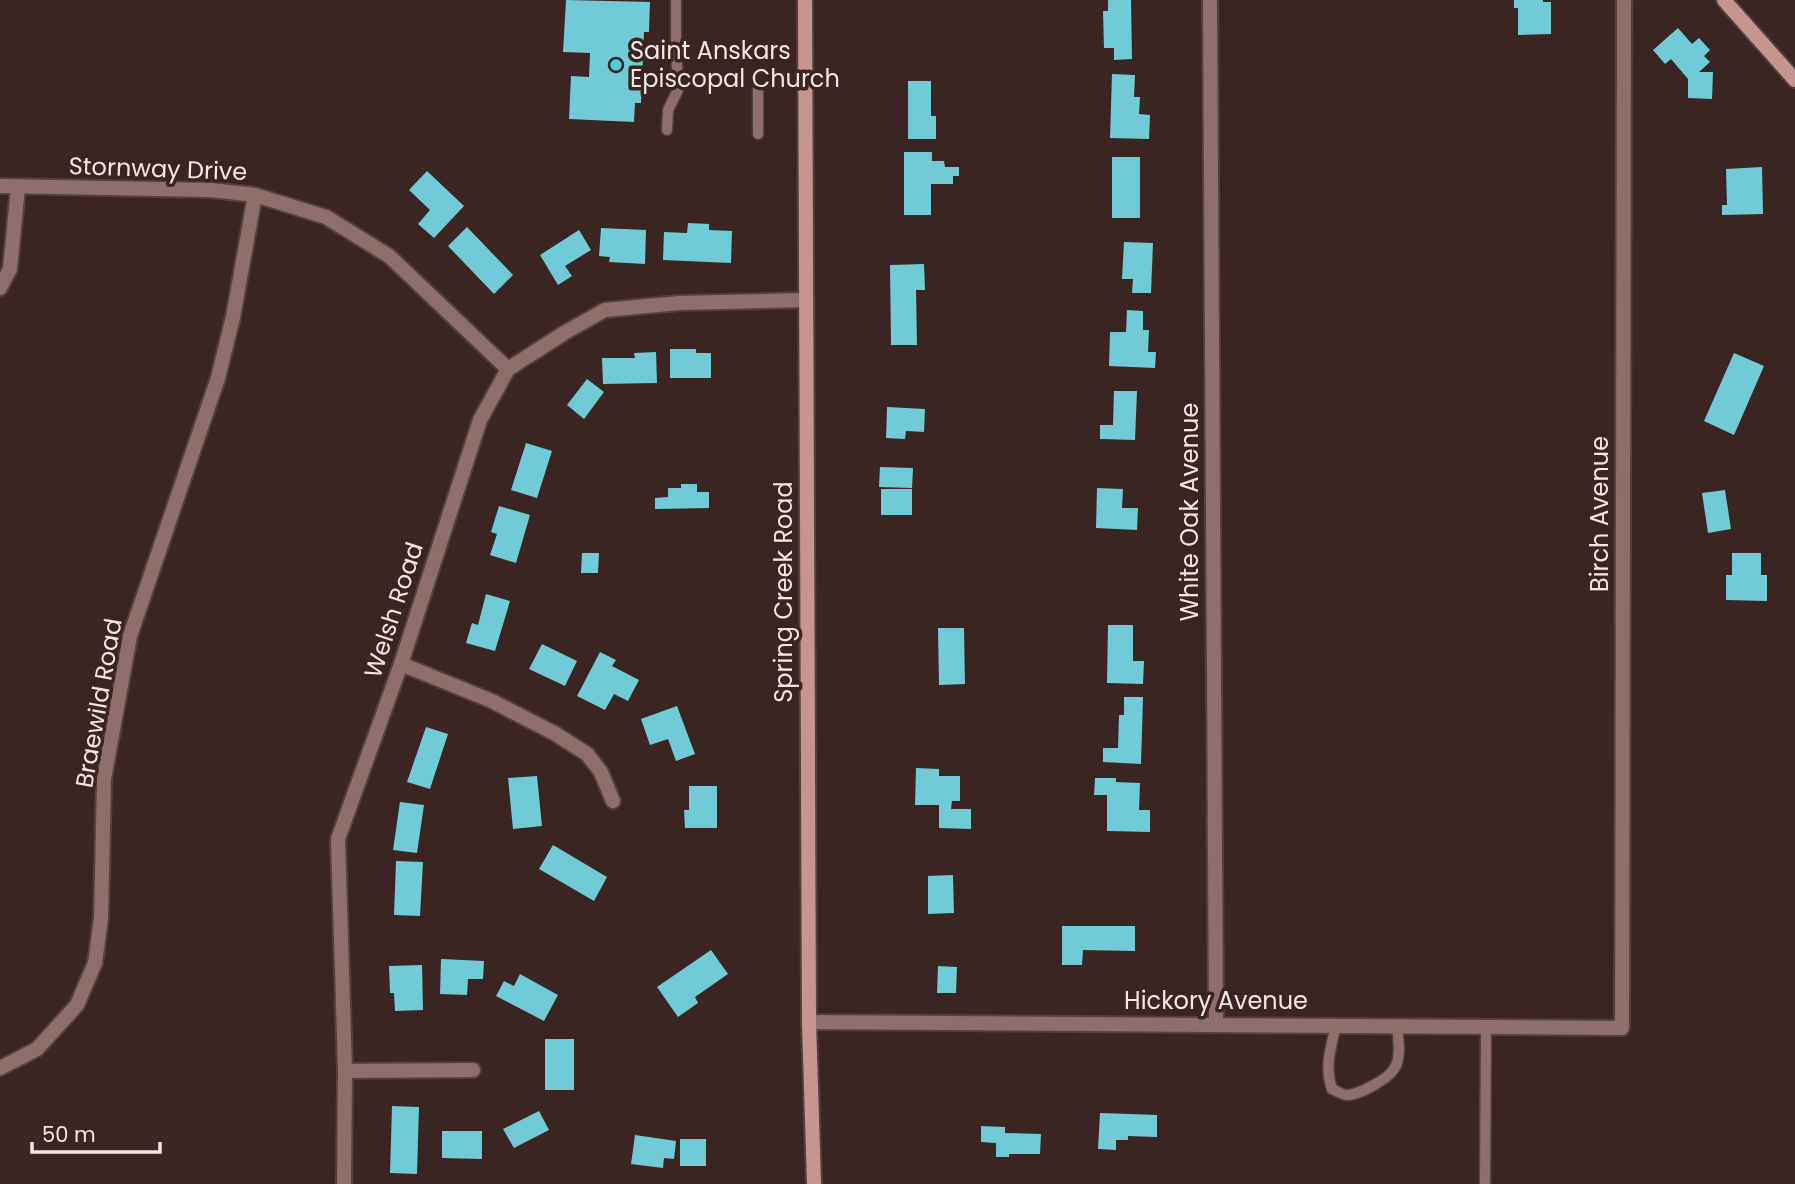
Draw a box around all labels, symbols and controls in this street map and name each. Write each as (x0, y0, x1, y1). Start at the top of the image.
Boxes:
place label: Saint Anskars Episcopal Church (630, 34, 840, 95)
marker: Saint Anskars Episcopal Church (608, 57, 624, 73)
street label: Stornway Drive (68, 149, 248, 188)
street label: White Oak Avenue (1173, 403, 1206, 621)
street label: Birch Avenue (1583, 436, 1616, 592)
street label: Spring Creek Road (767, 481, 800, 703)
street label: Welsh Road (356, 538, 431, 682)
street label: Braewild Road (67, 616, 130, 790)
street label: Hickory Avenue (1124, 984, 1308, 1017)
scale bar (32, 1110, 159, 1154)
text: 50 m (42, 1120, 96, 1149)

